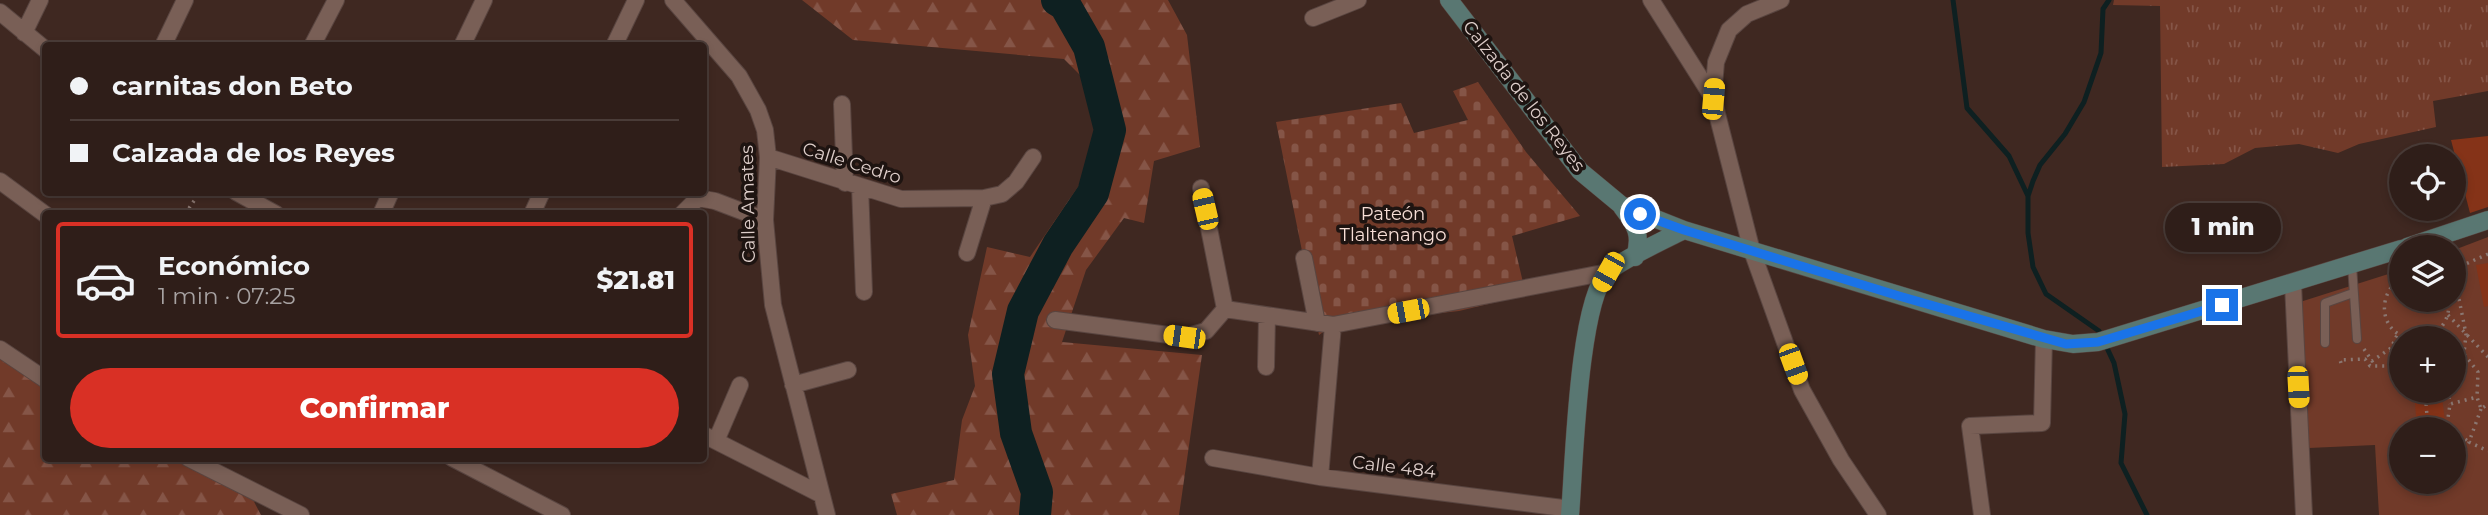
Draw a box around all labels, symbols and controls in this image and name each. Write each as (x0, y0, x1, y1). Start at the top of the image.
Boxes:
street label: Calzada de los Reyes (1458, 16, 1590, 176)
text: carnitas don Beto (112, 70, 353, 102)
car (1701, 77, 1726, 121)
text: Calzada de los Reyes (112, 137, 395, 169)
street label: Calle Cedro (800, 138, 904, 188)
map controls (2389, 144, 2466, 494)
button: locate (2389, 144, 2466, 221)
street label: Calle Amates (736, 145, 760, 263)
car (1191, 186, 1220, 232)
route start (1624, 198, 1656, 230)
park label: Pateón Tlaltenango (1340, 203, 1446, 246)
callout: 1 min (2164, 204, 2280, 252)
text: 1 min (2191, 213, 2255, 241)
button: layers (2389, 235, 2466, 312)
icon: car (74, 249, 137, 312)
car (1589, 249, 1628, 295)
text: Económico (158, 250, 310, 282)
text: $21.81 (597, 264, 675, 296)
text: 1 min · 07:25 (158, 282, 295, 310)
route end (2206, 289, 2238, 321)
car (1386, 297, 1431, 325)
car (1162, 324, 1207, 350)
button: + (2389, 326, 2466, 403)
car (1776, 341, 1811, 387)
car (2287, 365, 2310, 409)
button: Confirmar (70, 368, 679, 448)
button: − (2389, 417, 2466, 494)
street label: Calle 484 (1351, 451, 1437, 483)

